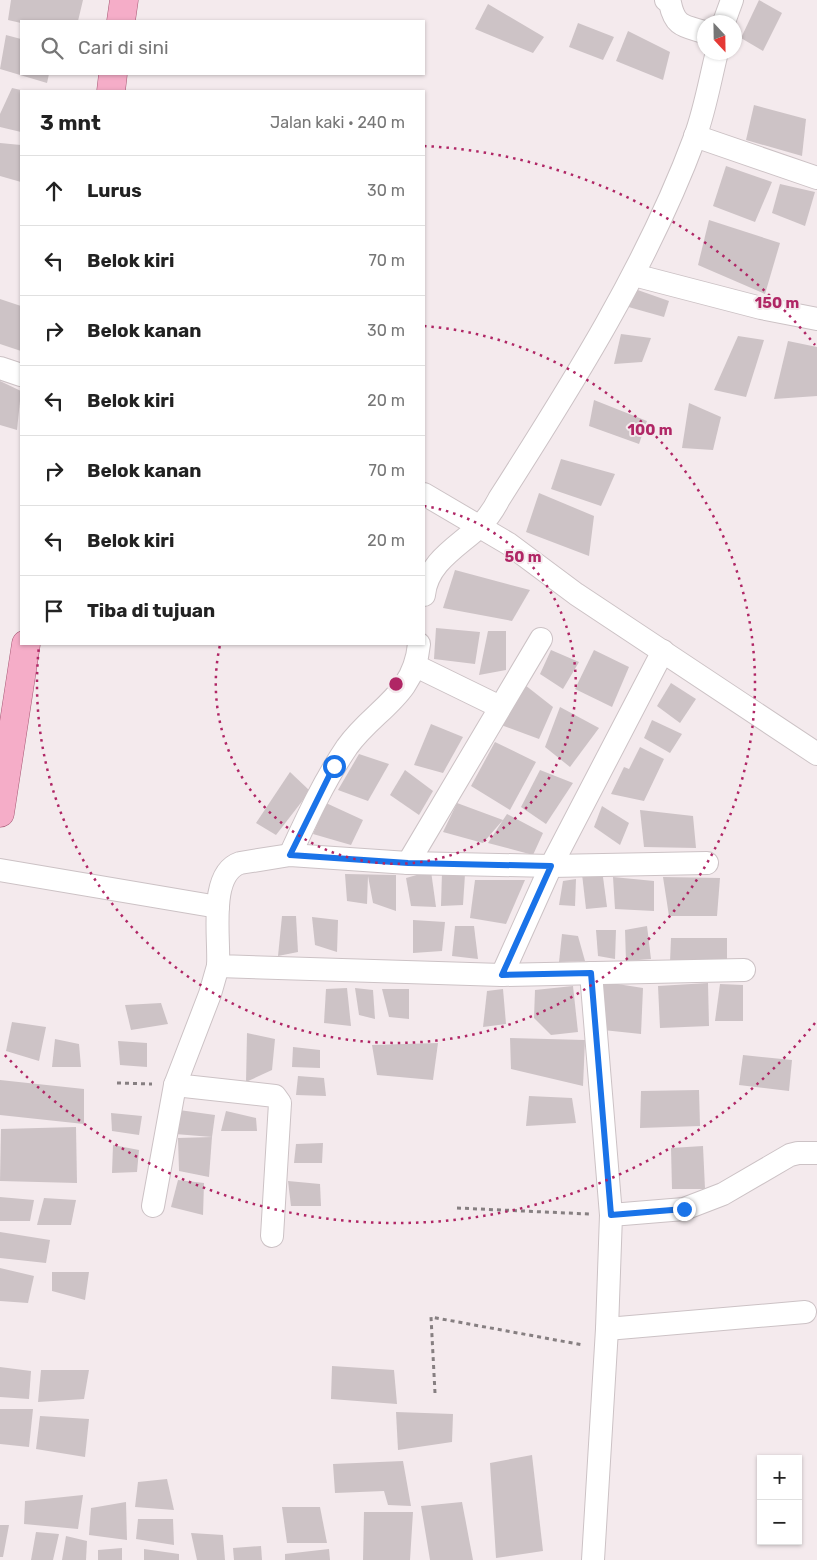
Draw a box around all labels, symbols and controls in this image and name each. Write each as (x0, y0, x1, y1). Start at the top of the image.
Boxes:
north arrow (697, 15, 742, 60)
search box (20, 20, 425, 75)
icon: search (38, 34, 66, 62)
text: Cari di sini (78, 36, 169, 59)
text: 3 mnt (40, 110, 101, 135)
text: Jalan kaki · 240 m (270, 113, 405, 132)
icon: ahead (40, 177, 68, 205)
text: Lurus (87, 179, 142, 202)
text: 30 m (367, 181, 405, 200)
icon: left (40, 247, 68, 275)
text: Belok kiri (87, 249, 174, 272)
text: 70 m (368, 251, 405, 270)
text: 150 m (755, 294, 799, 312)
icon: right (40, 317, 68, 345)
text: Belok kanan (87, 319, 202, 342)
text: 30 m (367, 321, 405, 340)
icon: left (40, 387, 68, 415)
text: Belok kiri (87, 389, 174, 412)
text: 20 m (367, 391, 405, 410)
text: 100 m (628, 421, 672, 439)
icon: right (40, 457, 68, 485)
text: Belok kanan (87, 459, 202, 482)
text: 70 m (368, 461, 405, 480)
icon: left (40, 527, 68, 555)
text: Belok kiri (87, 529, 174, 552)
text: 20 m (367, 531, 405, 550)
text: 50 m (505, 548, 541, 566)
icon: arrive (40, 597, 68, 625)
text: Tiba di tujuan (87, 599, 215, 622)
centre of rings (387, 675, 405, 693)
route start (323, 755, 346, 778)
route end (673, 1198, 696, 1221)
map controls (757, 1455, 802, 1545)
button: + (757, 1455, 802, 1500)
button: − (757, 1500, 802, 1545)

